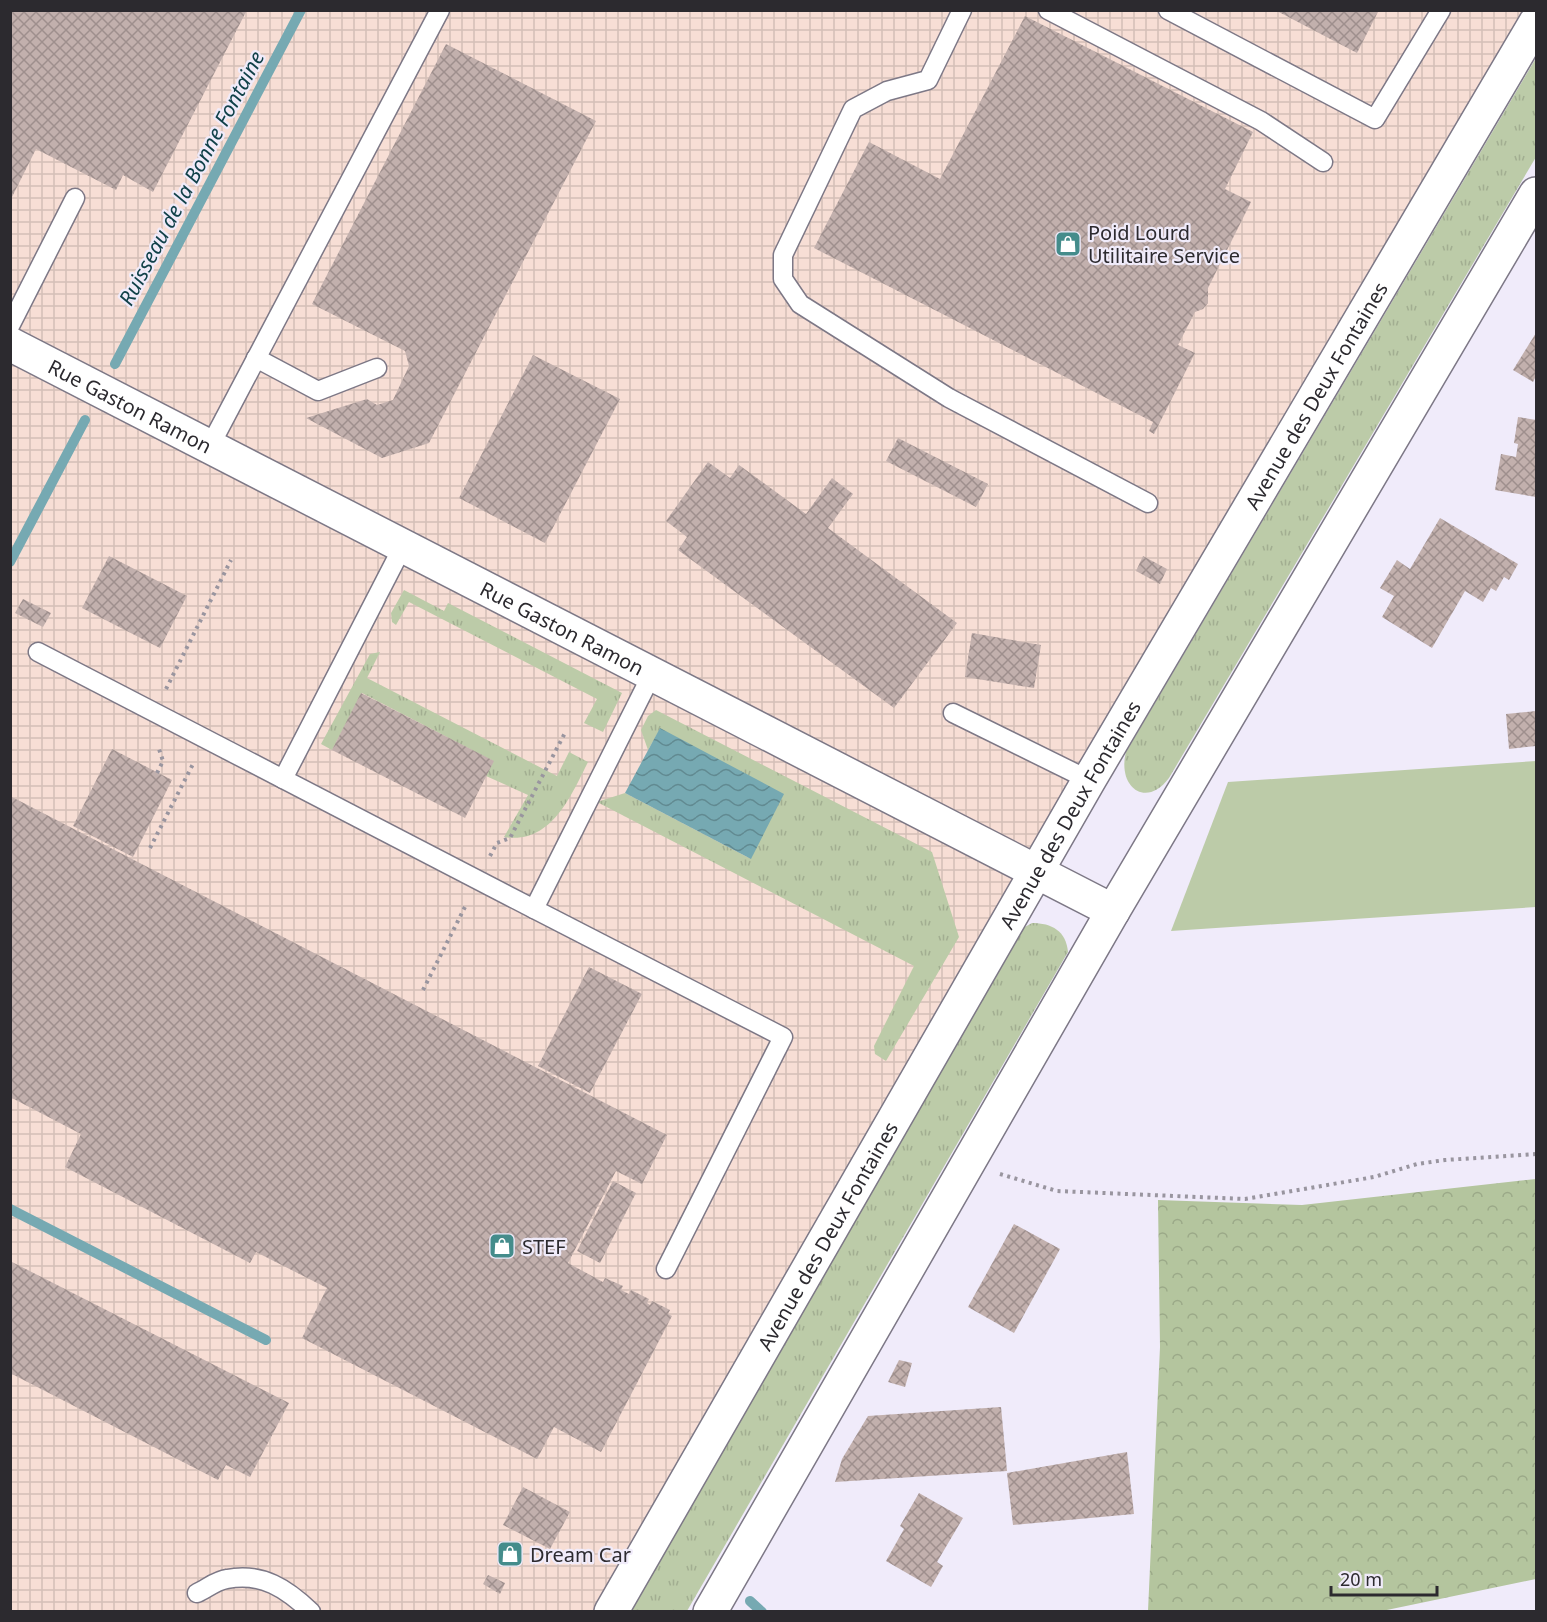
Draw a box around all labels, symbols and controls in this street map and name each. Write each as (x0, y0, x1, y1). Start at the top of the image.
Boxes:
water label: Ruisseau de la Bonne Fontaine (112, 46, 270, 310)
place label: Poid Lourd Utilitaire Service (1088, 219, 1240, 269)
shop icon: Poid Lourd Utilitaire Service (1053, 229, 1083, 259)
street label: Avenue des Deux Fontaines (1238, 277, 1393, 514)
street label: Rue Gaston Ramon (44, 352, 217, 459)
street label: Rue Gaston Ramon (476, 575, 649, 681)
street label: Avenue des Deux Fontaines (993, 695, 1147, 934)
street label: Avenue des Deux Fontaines (751, 1116, 904, 1355)
shop icon: STEF (487, 1231, 517, 1261)
place label: STEF (522, 1233, 566, 1260)
shop icon: Dream Car (495, 1539, 525, 1569)
place label: Dream Car (530, 1541, 631, 1568)
scale bar (1331, 1559, 1438, 1597)
text: 20 m (1340, 1567, 1382, 1591)

